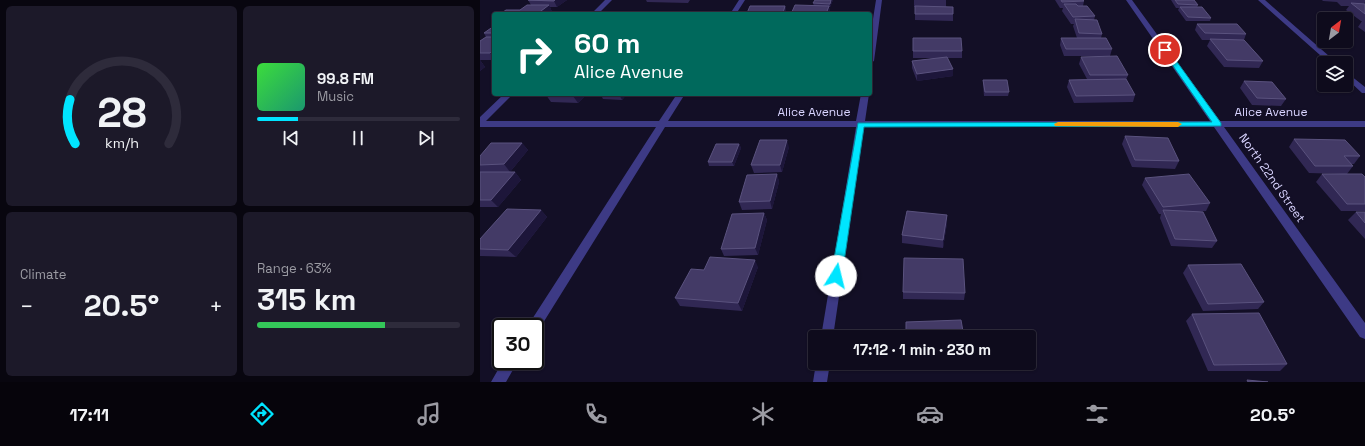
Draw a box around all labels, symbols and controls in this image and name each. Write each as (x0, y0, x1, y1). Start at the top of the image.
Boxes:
north arrow (1317, 12, 1353, 48)
map controls (1317, 12, 1353, 92)
text: 60 m (574, 25, 640, 61)
icon: right (508, 28, 560, 80)
pin (1148, 33, 1182, 67)
icon: arrive (1154, 39, 1176, 61)
button: layers (1317, 56, 1353, 92)
text: Alice Avenue (574, 60, 684, 83)
text: 99.8 FM (317, 69, 374, 88)
text: 28 (97, 86, 146, 139)
text: Music (317, 88, 354, 105)
street label: Alice Avenue (777, 104, 851, 120)
street label: Alice Avenue (1234, 104, 1308, 120)
icon: previous (280, 127, 302, 149)
icon: pause (347, 127, 369, 149)
icon: next (415, 127, 437, 149)
street label: North 22nd Street (1235, 130, 1309, 226)
text: km/h (104, 134, 139, 152)
position arrow (815, 255, 857, 297)
text: Range · 63% (257, 260, 332, 277)
text: Climate (20, 266, 66, 283)
text: 315 km (257, 280, 356, 319)
text: 20.5° (84, 286, 159, 325)
text: − (20, 292, 34, 320)
text: + (209, 292, 223, 320)
speed limit sign: 30 (492, 318, 544, 370)
text: 17:12 · 1 min · 230 m (853, 340, 991, 359)
icon: directions (248, 400, 276, 428)
icon: music (415, 400, 443, 428)
icon: phone (582, 400, 610, 428)
icon: climate (749, 400, 777, 428)
icon: car (916, 400, 944, 428)
icon: filters (1083, 400, 1111, 428)
text: 17:11 (69, 403, 109, 426)
text: 20.5° (1250, 403, 1295, 426)

